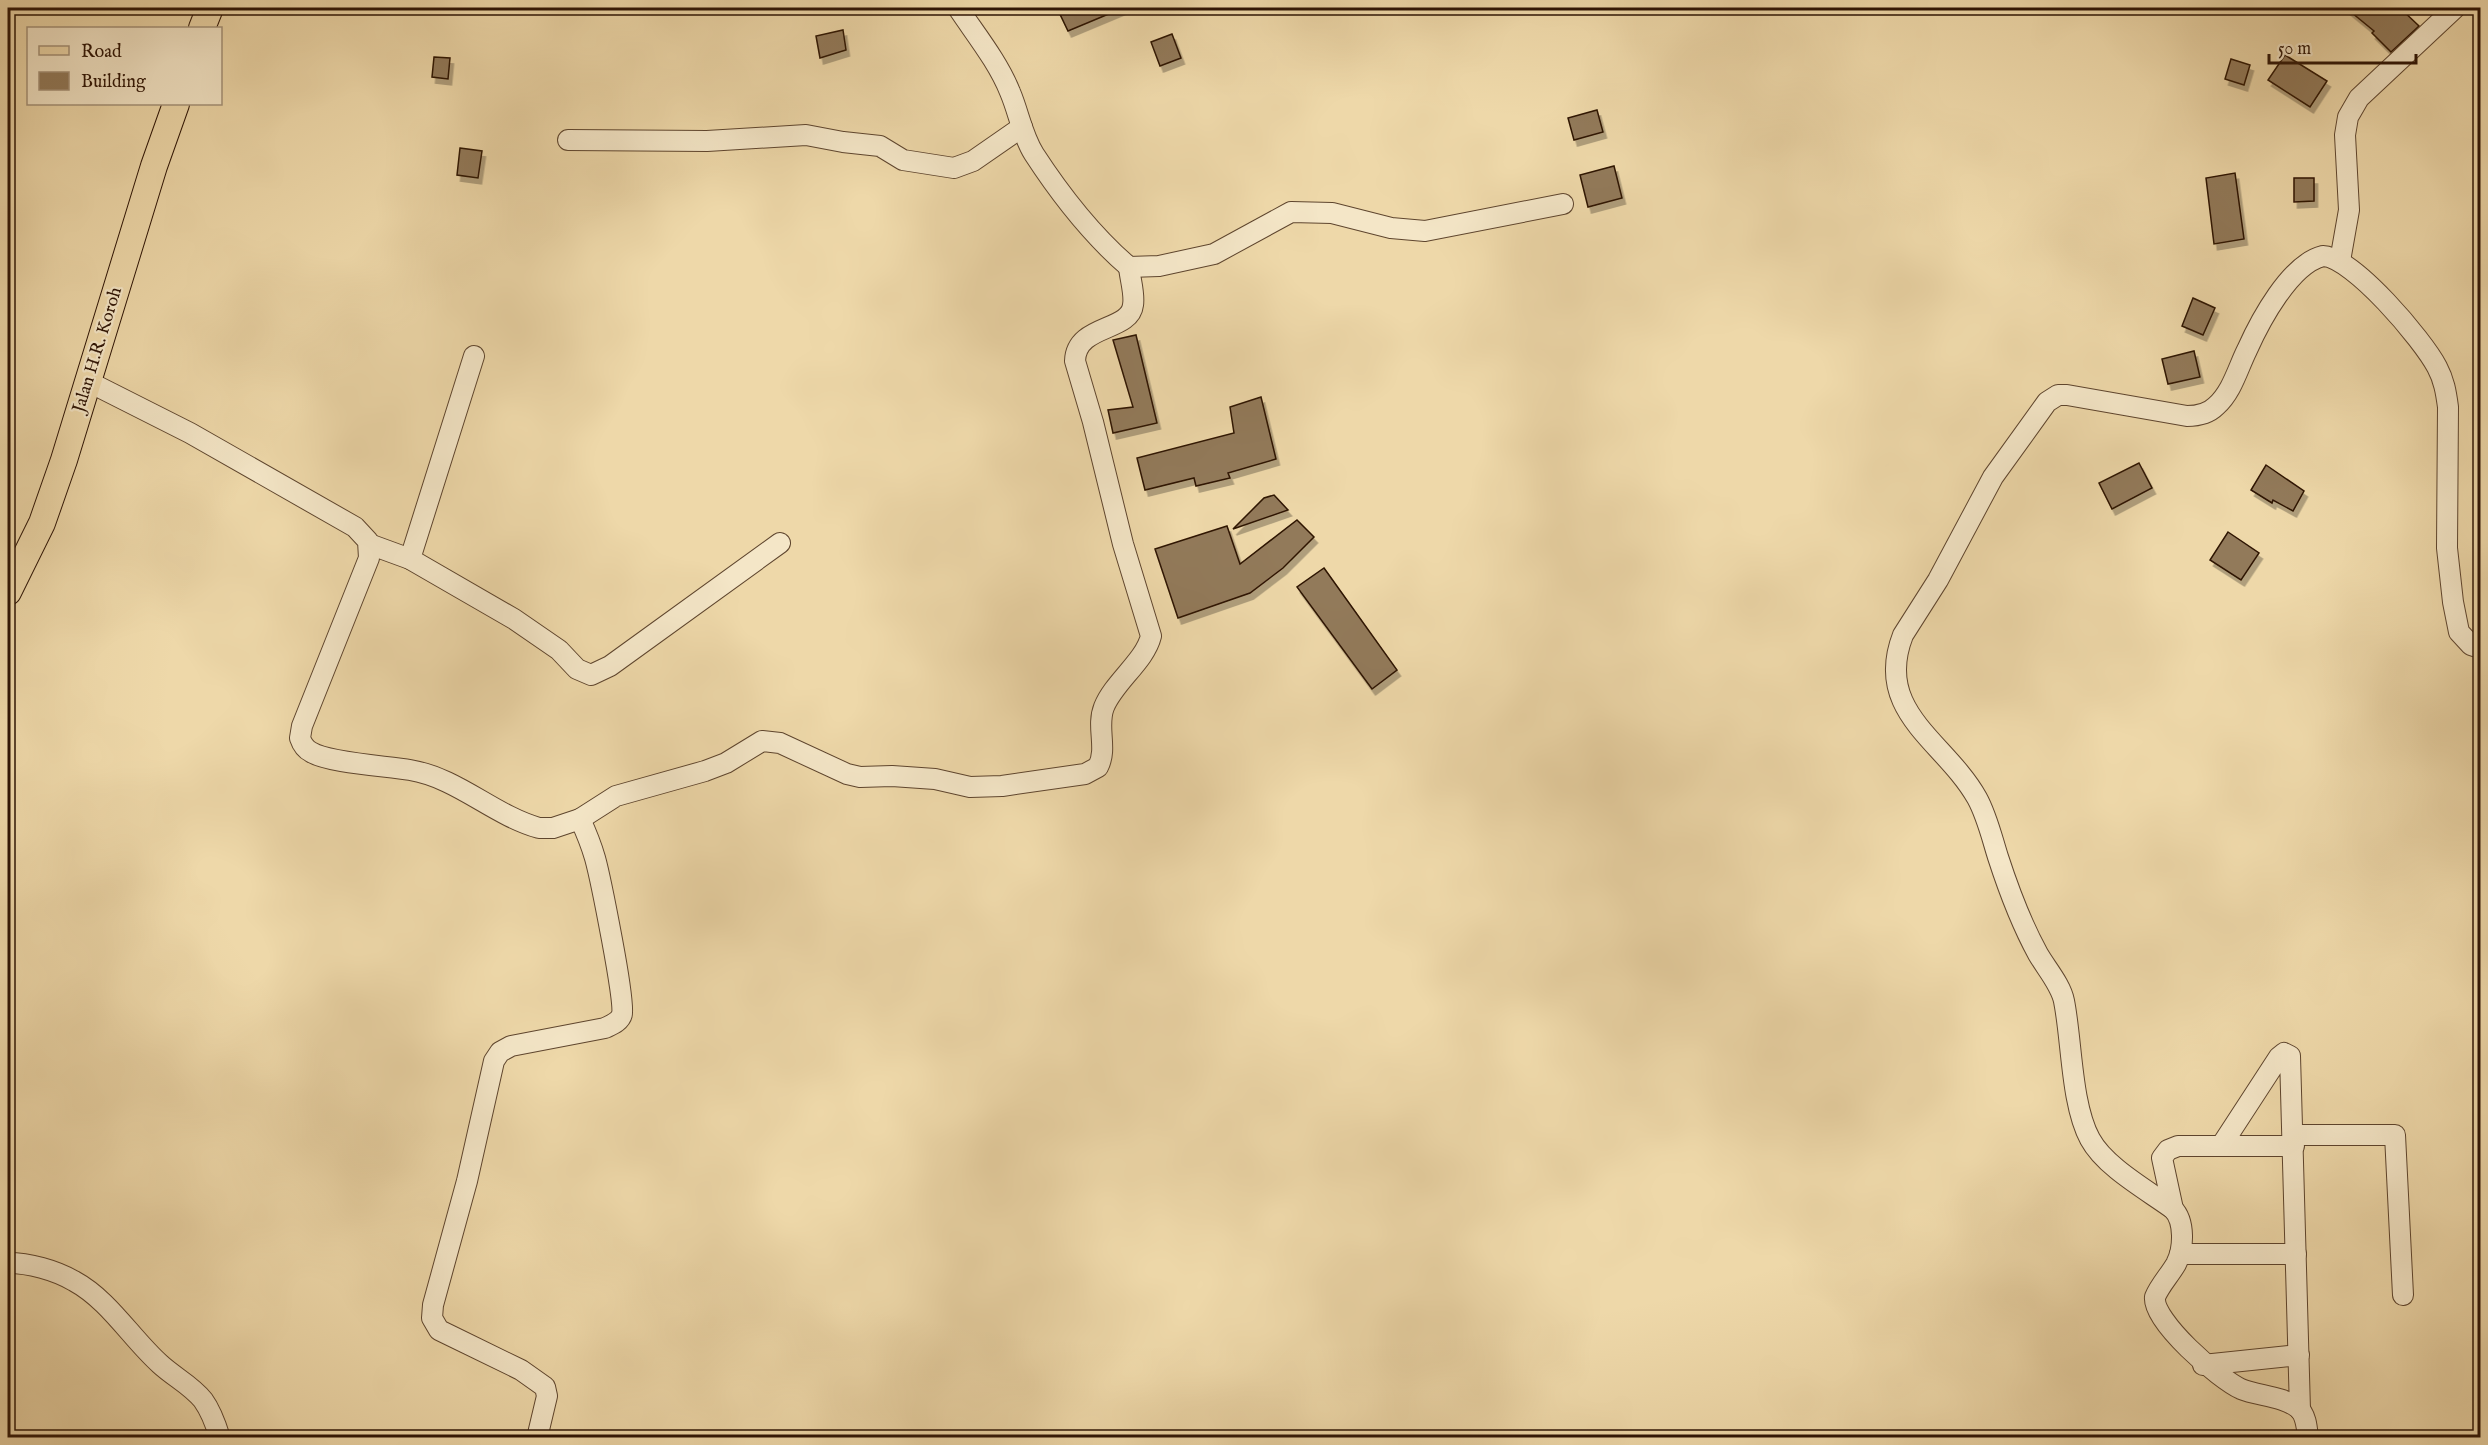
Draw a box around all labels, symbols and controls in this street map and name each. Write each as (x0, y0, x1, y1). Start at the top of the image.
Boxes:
legend (27, 27, 222, 105)
scale bar (2269, 27, 2416, 65)
text: 50 m (2278, 38, 2311, 61)
text: Road (81, 41, 122, 64)
text: Building (81, 71, 146, 94)
street label: Jalan H.R. Koroh (67, 284, 128, 418)

